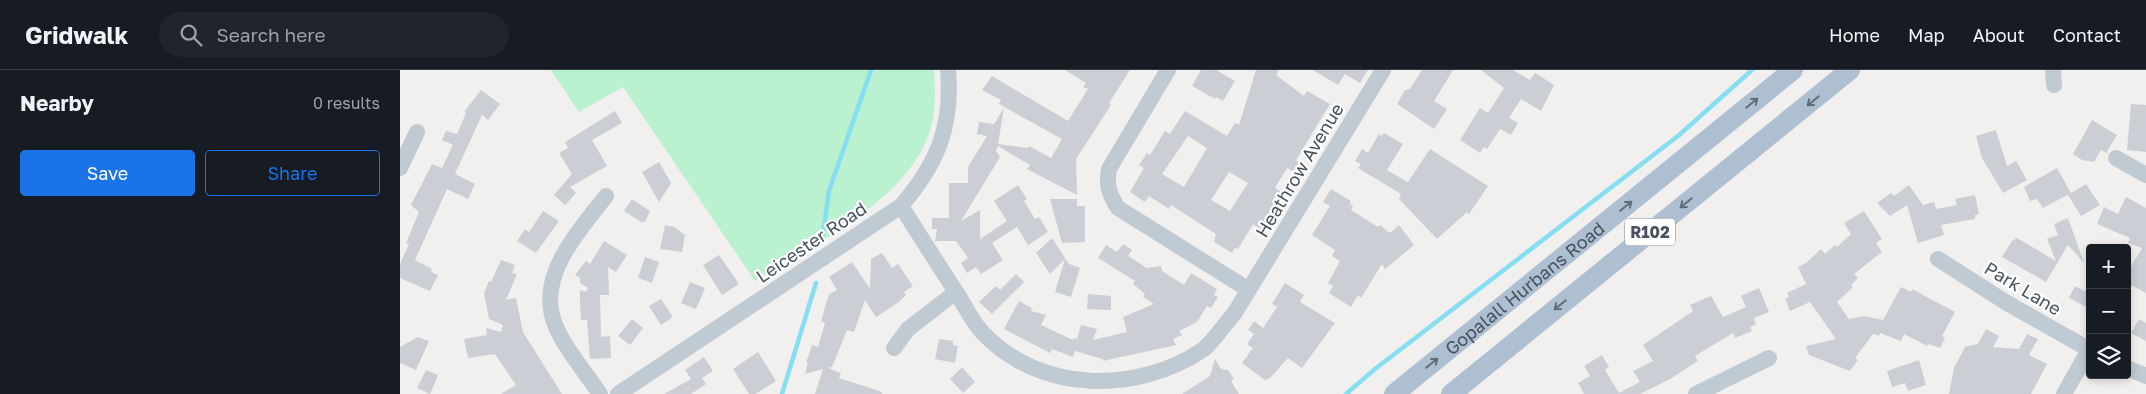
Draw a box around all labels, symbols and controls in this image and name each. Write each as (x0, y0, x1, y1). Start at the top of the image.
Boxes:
search box (159, 12, 509, 57)
text: Gridwalk (25, 20, 129, 49)
icon: search (177, 21, 205, 49)
text: Search here (217, 23, 325, 46)
text: Home (1829, 24, 1880, 46)
text: Map (1908, 24, 1945, 46)
text: About (1973, 24, 2025, 46)
text: Contact (2053, 24, 2121, 46)
text: Nearby (20, 90, 94, 116)
text: 0 results (313, 93, 380, 113)
one-way arrow (1806, 96, 1820, 106)
one-way arrow (1746, 98, 1759, 109)
street label: Heathrow Avenue (1250, 99, 1348, 241)
button: Save (20, 150, 195, 196)
button: Share (205, 150, 380, 196)
street label: Leicester Road (752, 197, 870, 287)
one-way arrow (1680, 197, 1693, 208)
one-way arrow (1619, 200, 1632, 211)
street label: Gopalall Hurbans Road (1440, 217, 1609, 359)
road number: R102 (1625, 218, 1675, 246)
map controls (2086, 244, 2131, 379)
button: + (2086, 244, 2131, 289)
street label: Park Lane (1981, 257, 2065, 319)
button: − (2086, 289, 2131, 334)
one-way arrow (1554, 300, 1567, 311)
button: layers (2086, 334, 2131, 379)
one-way arrow (1425, 358, 1438, 369)

